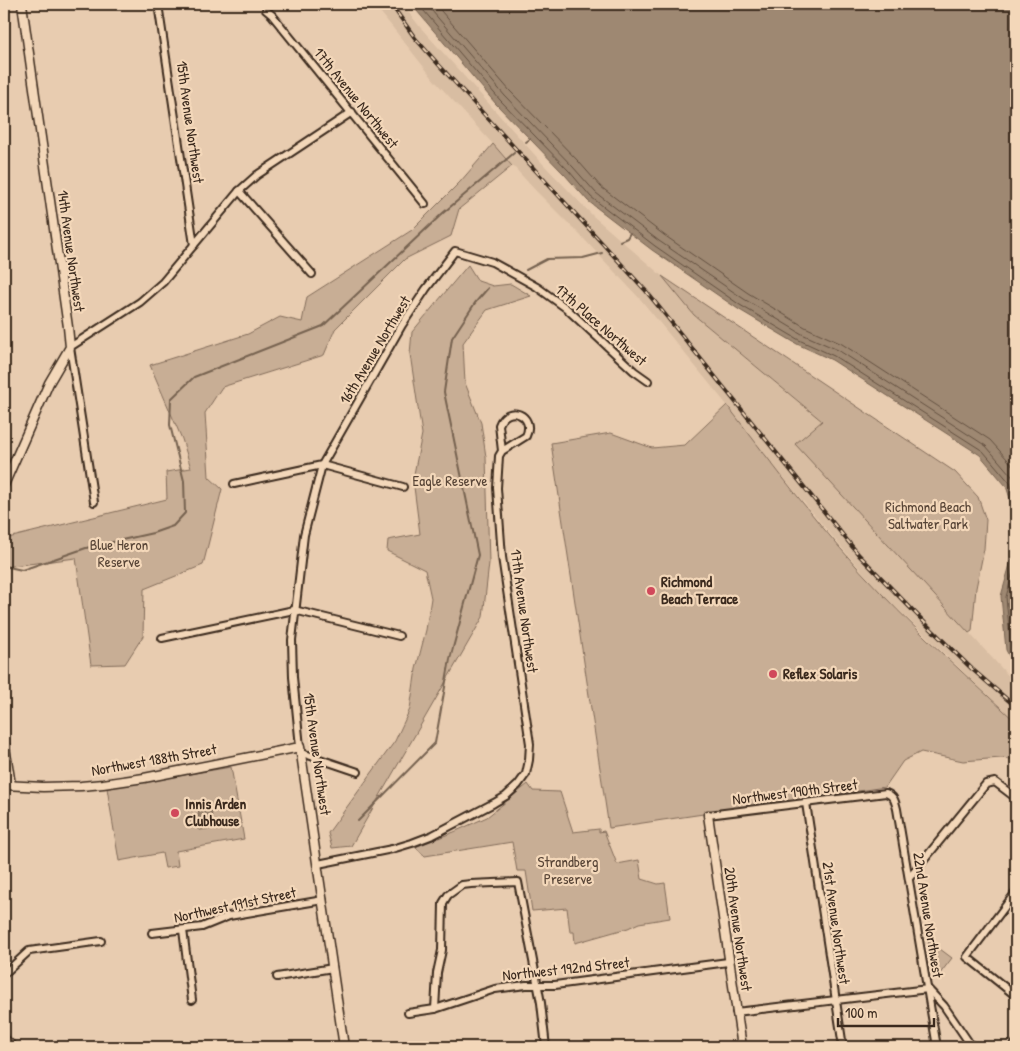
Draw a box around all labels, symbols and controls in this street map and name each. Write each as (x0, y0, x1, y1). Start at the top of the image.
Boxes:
street label: 17th Avenue Northwest (309, 43, 404, 153)
street label: 15th Avenue Northwest (172, 59, 210, 185)
street label: 14th Avenue Northwest (53, 189, 91, 314)
street label: 17th Place Northwest (551, 279, 652, 371)
street label: 16th Avenue Northwest (334, 291, 416, 408)
park label: Eagle Reserve (413, 470, 487, 491)
park label: Richmond Beach Saltwater Park (885, 496, 971, 534)
park label: Blue Heron Reserve (90, 534, 149, 572)
street label: 17th Avenue Northwest (505, 548, 544, 675)
place label: Richmond Beach Terrace (661, 571, 738, 609)
marker: Richmond Beach Terrace (645, 585, 657, 597)
place label: Reflex Solaris (783, 663, 858, 684)
marker: Reflex Solaris (767, 668, 779, 680)
street label: 15th Avenue Northwest (299, 691, 337, 817)
street label: Northwest 188th Street (90, 738, 219, 781)
street label: Northwest 190th Street (731, 773, 860, 810)
place label: Innis Arden Clubhouse (185, 793, 247, 831)
marker: Innis Arden Clubhouse (169, 807, 181, 819)
park label: Strandberg Preserve (538, 851, 599, 889)
street label: 22nd Avenue Northwest (908, 851, 949, 980)
street label: 21st Avenue Northwest (818, 860, 856, 986)
street label: 20th Avenue Northwest (719, 865, 758, 993)
street label: Northwest 191st Street (172, 881, 299, 928)
street label: Northwest 192nd Street (501, 951, 631, 986)
scale bar (838, 996, 934, 1028)
text: 100 m (845, 1002, 878, 1023)

